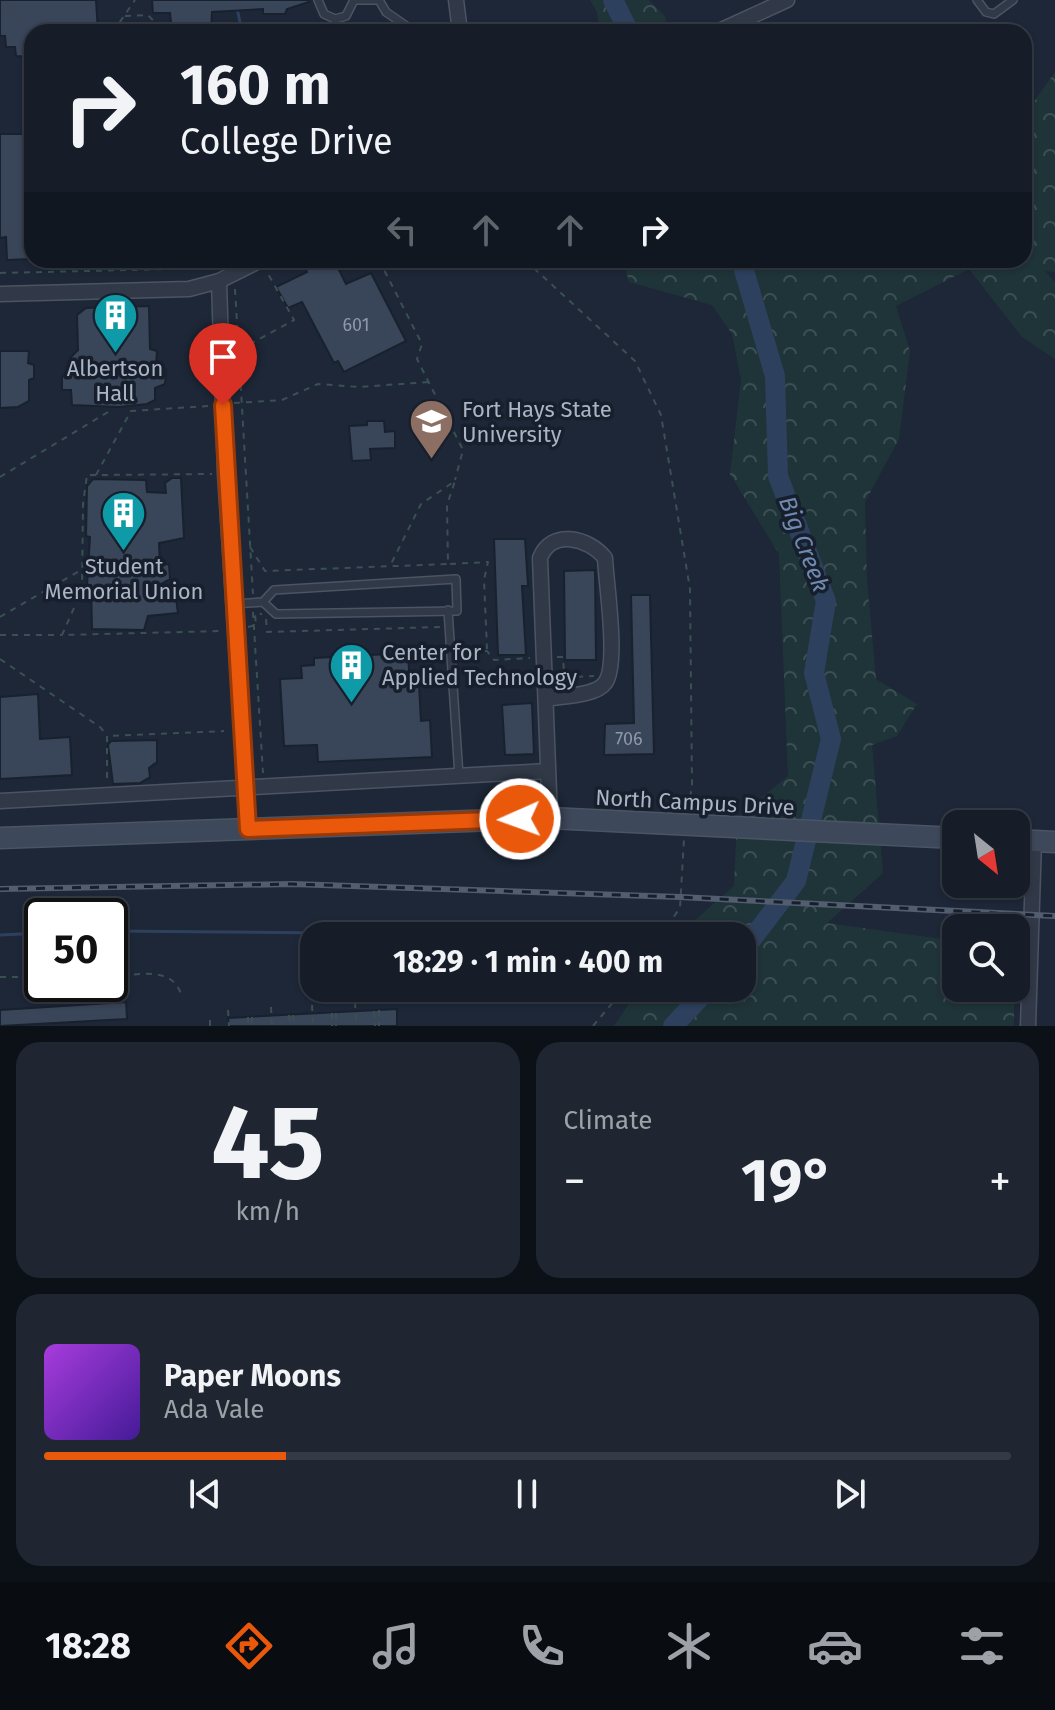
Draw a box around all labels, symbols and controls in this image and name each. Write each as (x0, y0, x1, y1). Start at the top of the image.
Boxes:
text: 160 m (180, 52, 331, 119)
icon: right (48, 56, 152, 160)
text: College Drive (180, 120, 393, 164)
icon: left (380, 208, 424, 252)
icon: ahead (464, 208, 508, 252)
icon: ahead (548, 208, 592, 252)
icon: right (632, 208, 676, 252)
building icon: Albertson Hall (91, 291, 139, 354)
house number: 601 (343, 314, 369, 336)
pin (189, 323, 257, 405)
icon: arrive (201, 335, 245, 379)
place label: Albertson Hall (67, 355, 163, 407)
place label: Fort Hays State University (462, 396, 612, 448)
school or university icon: Fort Hays State University (407, 398, 455, 461)
building icon: Student Memorial Union (100, 489, 148, 552)
water label: Big Creek (773, 492, 835, 596)
place label: Student Memorial Union (45, 553, 203, 605)
place label: Center for Applied Technology (382, 639, 577, 691)
building icon: Center for Applied Technology (327, 641, 375, 704)
house number: 706 (615, 728, 643, 750)
position arrow (478, 777, 562, 861)
street label: North Campus Drive (595, 784, 795, 821)
north arrow (942, 810, 1030, 898)
map controls (942, 810, 1030, 1002)
speed limit sign: 50 (24, 898, 128, 1002)
button: search (942, 914, 1030, 1002)
text: 18:29 · 1 min · 400 m (393, 944, 663, 980)
text: 45 (211, 1081, 324, 1206)
text: Climate (564, 1105, 652, 1136)
text: 19° (741, 1145, 834, 1217)
text: − (564, 1155, 586, 1208)
text: + (989, 1155, 1011, 1208)
text: km/h (236, 1196, 300, 1227)
text: Paper Moons (164, 1358, 341, 1394)
text: Ada Vale (164, 1394, 264, 1425)
icon: previous (183, 1472, 227, 1516)
icon: pause (505, 1472, 549, 1516)
icon: next (828, 1472, 872, 1516)
icon: directions (221, 1618, 277, 1674)
icon: music (368, 1618, 424, 1674)
icon: phone (514, 1618, 570, 1674)
icon: climate (661, 1618, 717, 1674)
icon: car (807, 1618, 863, 1674)
icon: filters (954, 1618, 1010, 1674)
text: 18:28 (45, 1624, 131, 1668)

